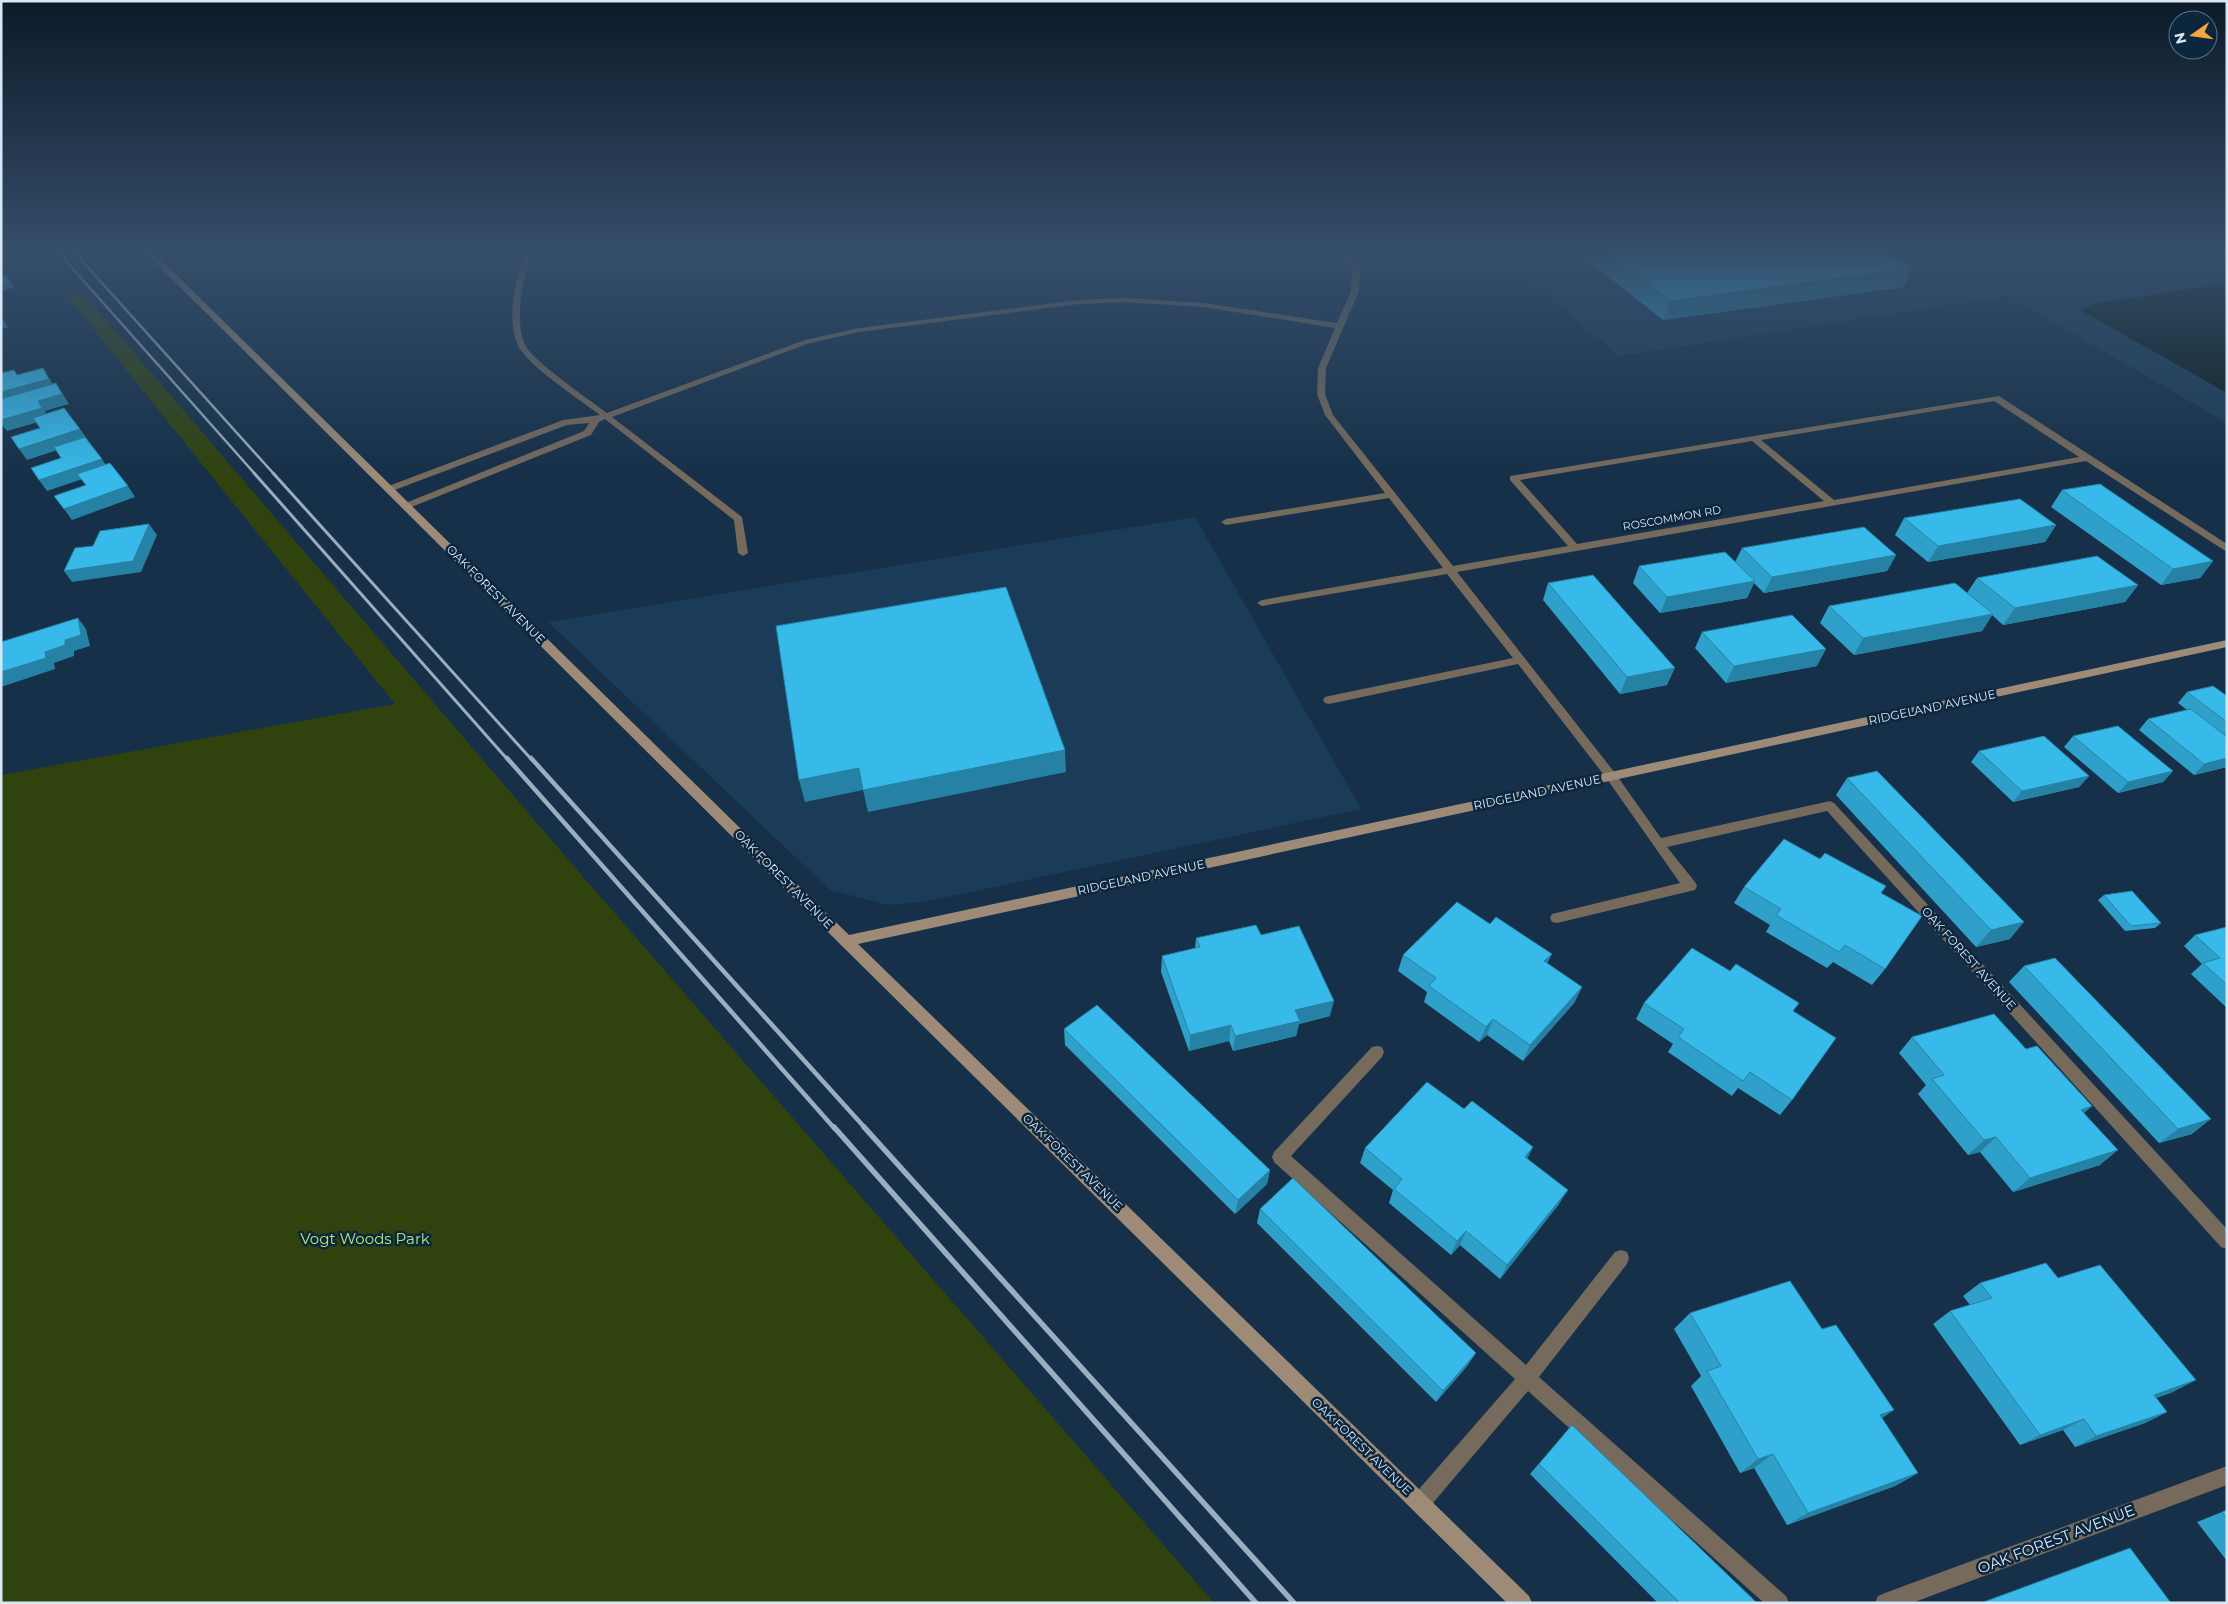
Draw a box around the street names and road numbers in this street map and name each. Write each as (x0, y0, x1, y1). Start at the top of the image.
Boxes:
street label: ROSCOMMON RD (1622, 502, 1722, 534)
street label: OAK FOREST AVENUE (444, 542, 548, 646)
street label: RIDGELAND AVENUE (1867, 686, 1997, 728)
street label: RIDGELAND AVENUE (1472, 771, 1602, 813)
street label: OAK FOREST AVENUE (732, 827, 836, 931)
street label: RIDGELAND AVENUE (1076, 856, 1206, 898)
street label: OAK FOREST AVENUE (1919, 903, 2019, 1013)
street label: OAK FOREST AVENUE (1020, 1110, 1126, 1214)
street label: OAK FOREST AVENUE (1309, 1394, 1415, 1498)
street label: OAK FOREST AVENUE (1975, 1500, 2137, 1578)

